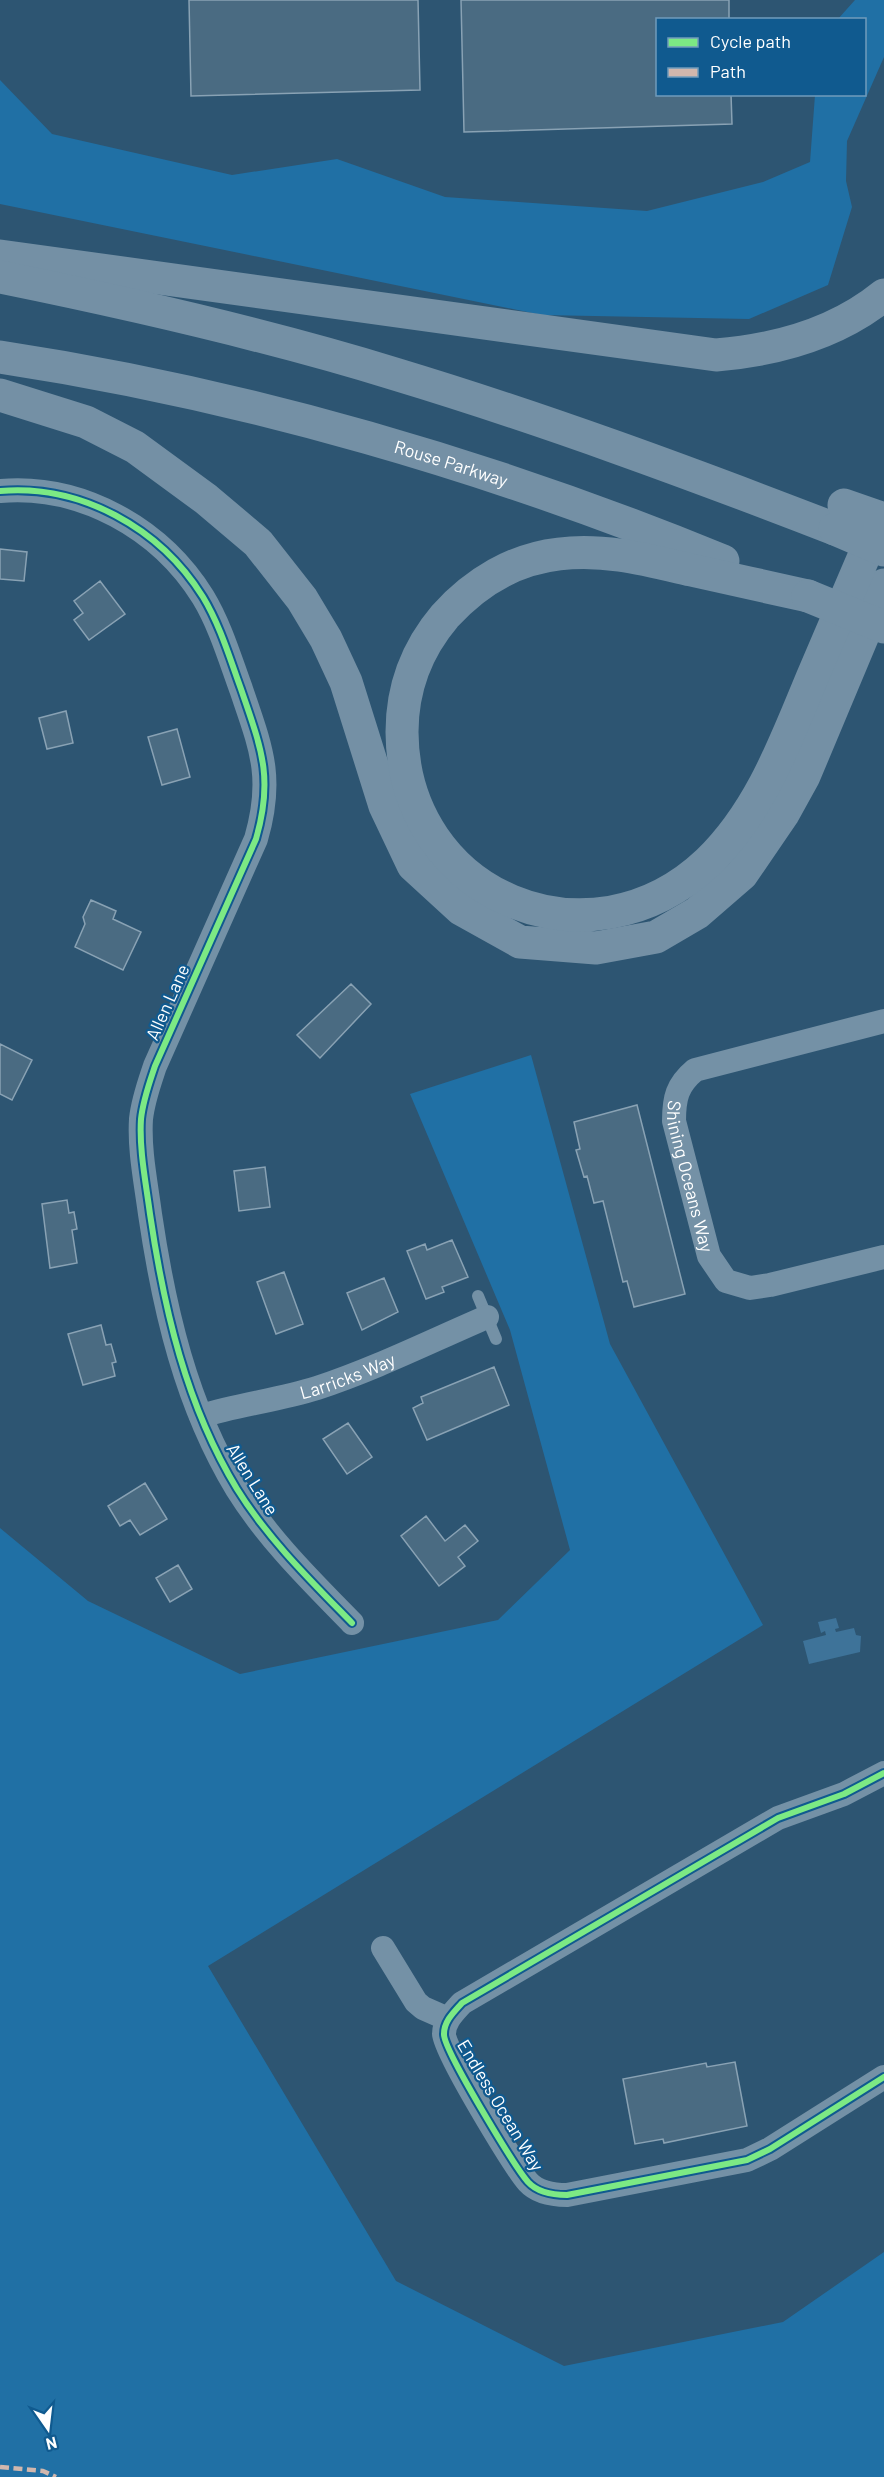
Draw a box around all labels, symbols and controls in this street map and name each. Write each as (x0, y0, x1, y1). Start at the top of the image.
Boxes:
legend (656, 18, 866, 96)
text: Cycle path (710, 30, 791, 52)
text: Path (710, 60, 746, 82)
street label: Rouse Parkway (392, 435, 511, 491)
street label: Allen Lane (141, 961, 193, 1043)
street label: Shining Oceans Way (663, 1099, 719, 1254)
street label: Larricks Way (297, 1348, 398, 1403)
street label: Allen Lane (222, 1439, 284, 1519)
street label: Endless Ocean Way (453, 2035, 549, 2175)
north arrow (18, 2399, 78, 2459)
text: N (44, 2434, 59, 2455)

